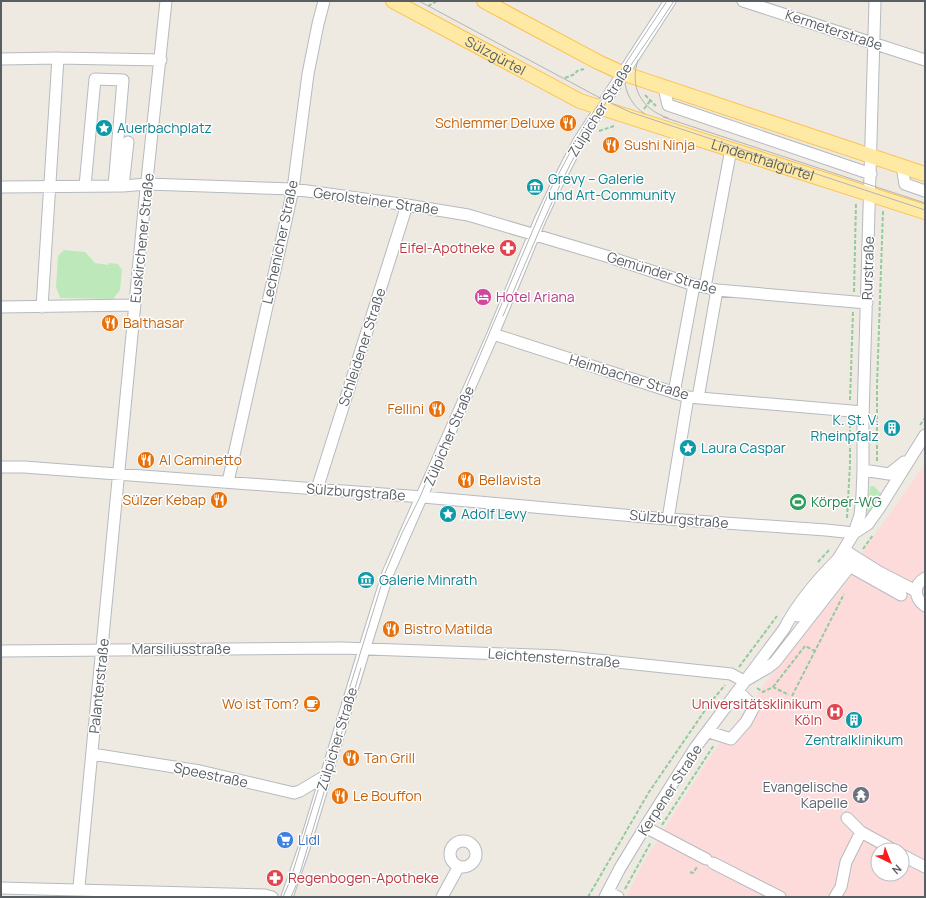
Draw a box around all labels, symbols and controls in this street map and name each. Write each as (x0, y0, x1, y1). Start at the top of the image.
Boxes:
street label: Kermeterstraße (783, 5, 885, 54)
street label: Sülzgürtel (462, 31, 529, 79)
street label: Zülpicher Straße (563, 59, 636, 160)
place label: Schlemmer Deluxe (435, 113, 555, 132)
restaurant icon: Schlemmer Deluxe (558, 113, 578, 133)
place icon: Auerbachplatz (94, 118, 114, 138)
place label: Auerbachplatz (117, 118, 212, 137)
street label: Lindenthalgürtel (709, 134, 817, 185)
restaurant icon: Sushi Ninja (601, 135, 621, 155)
place label: Sushi Ninja (624, 135, 695, 154)
place label: Grevy – Galerie und Art-Community (548, 169, 676, 204)
street label: Euskirchener Straße (125, 172, 158, 304)
museum icon: Grevy – Galerie und Art-Community (525, 177, 545, 197)
street label: Lechenicher Straße (257, 178, 302, 306)
street label: Gerolsteiner Straße (312, 182, 440, 219)
street label: Rurstraße (857, 236, 878, 300)
place label: Eifel-Apotheke (399, 238, 495, 257)
pharmacy icon: Eifel-Apotheke (498, 238, 518, 258)
street label: Gemünder Straße (605, 247, 719, 298)
street label: Schleidener Straße (333, 285, 390, 408)
hotel icon: Hotel Ariana (473, 287, 493, 307)
place label: Hotel Ariana (496, 287, 575, 306)
restaurant icon: Balthasar (100, 313, 120, 333)
place label: Balthasar (123, 313, 185, 332)
street label: Heimbacher Straße (567, 349, 691, 404)
street label: Zülpicher Straße (419, 383, 478, 489)
place label: Fellini (388, 399, 424, 418)
restaurant icon: Fellini (427, 399, 447, 419)
place label: K. St. V. Rheinpfalz (811, 410, 879, 445)
building icon: K. St. V. Rheinpfalz (882, 418, 902, 438)
place icon: Laura Caspar (678, 438, 698, 458)
place label: Laura Caspar (701, 438, 786, 457)
restaurant icon: Al Caminetto (136, 450, 156, 470)
place label: Al Caminetto (159, 450, 242, 469)
restaurant icon: Bellavista (456, 470, 476, 490)
place label: Bellavista (479, 470, 541, 489)
street label: Sülzburgstraße (306, 479, 406, 504)
place label: Sülzer Kebap (123, 490, 206, 509)
restaurant icon: Sülzer Kebap (209, 490, 229, 510)
sports icon: Körper-WG (788, 492, 808, 512)
place label: Körper-WG (811, 492, 882, 511)
place icon: Adolf Levy (438, 504, 458, 524)
place label: Adolf Levy (461, 504, 528, 523)
street label: Sülzburgstraße (629, 505, 729, 532)
museum icon: Galerie Minrath (356, 570, 376, 590)
place label: Galerie Minrath (379, 570, 477, 589)
restaurant icon: Bistro Matilda (381, 619, 401, 639)
place label: Bistro Matilda (404, 619, 493, 638)
street label: Palanterstraße (84, 637, 113, 734)
street label: Marsiliusstraße (131, 639, 231, 658)
street label: Leichtensternstraße (487, 643, 621, 672)
street label: Zülpicher Straße (312, 685, 361, 793)
place label: Wo ist Tom? (222, 694, 299, 713)
cafe icon: Wo ist Tom? (302, 694, 322, 714)
place label: Universitätsklinikum Köln (692, 694, 822, 729)
hospital icon: Universitätsklinikum Köln (825, 702, 845, 722)
building icon: Zentralklinikum (844, 710, 864, 730)
place label: Zentralklinikum (805, 730, 903, 749)
street label: Kerpener Straße (633, 741, 706, 839)
restaurant icon: Tan Grill (341, 748, 361, 768)
place label: Tan Grill (364, 748, 415, 767)
street label: Speestraße (172, 757, 250, 792)
place label: Evangelische Kapelle (763, 777, 848, 812)
temple icon: Evangelische Kapelle (851, 785, 871, 805)
restaurant icon: Le Bouffon (330, 786, 350, 806)
place label: Le Bouffon (353, 786, 422, 805)
supermarket icon: Lidl (275, 830, 295, 850)
place label: Lidl (298, 830, 320, 849)
north arrow (870, 842, 910, 882)
text: N (889, 861, 905, 878)
pharmacy icon: Regenbogen-Apotheke (265, 868, 285, 888)
place label: Regenbogen-Apotheke (288, 868, 439, 887)

